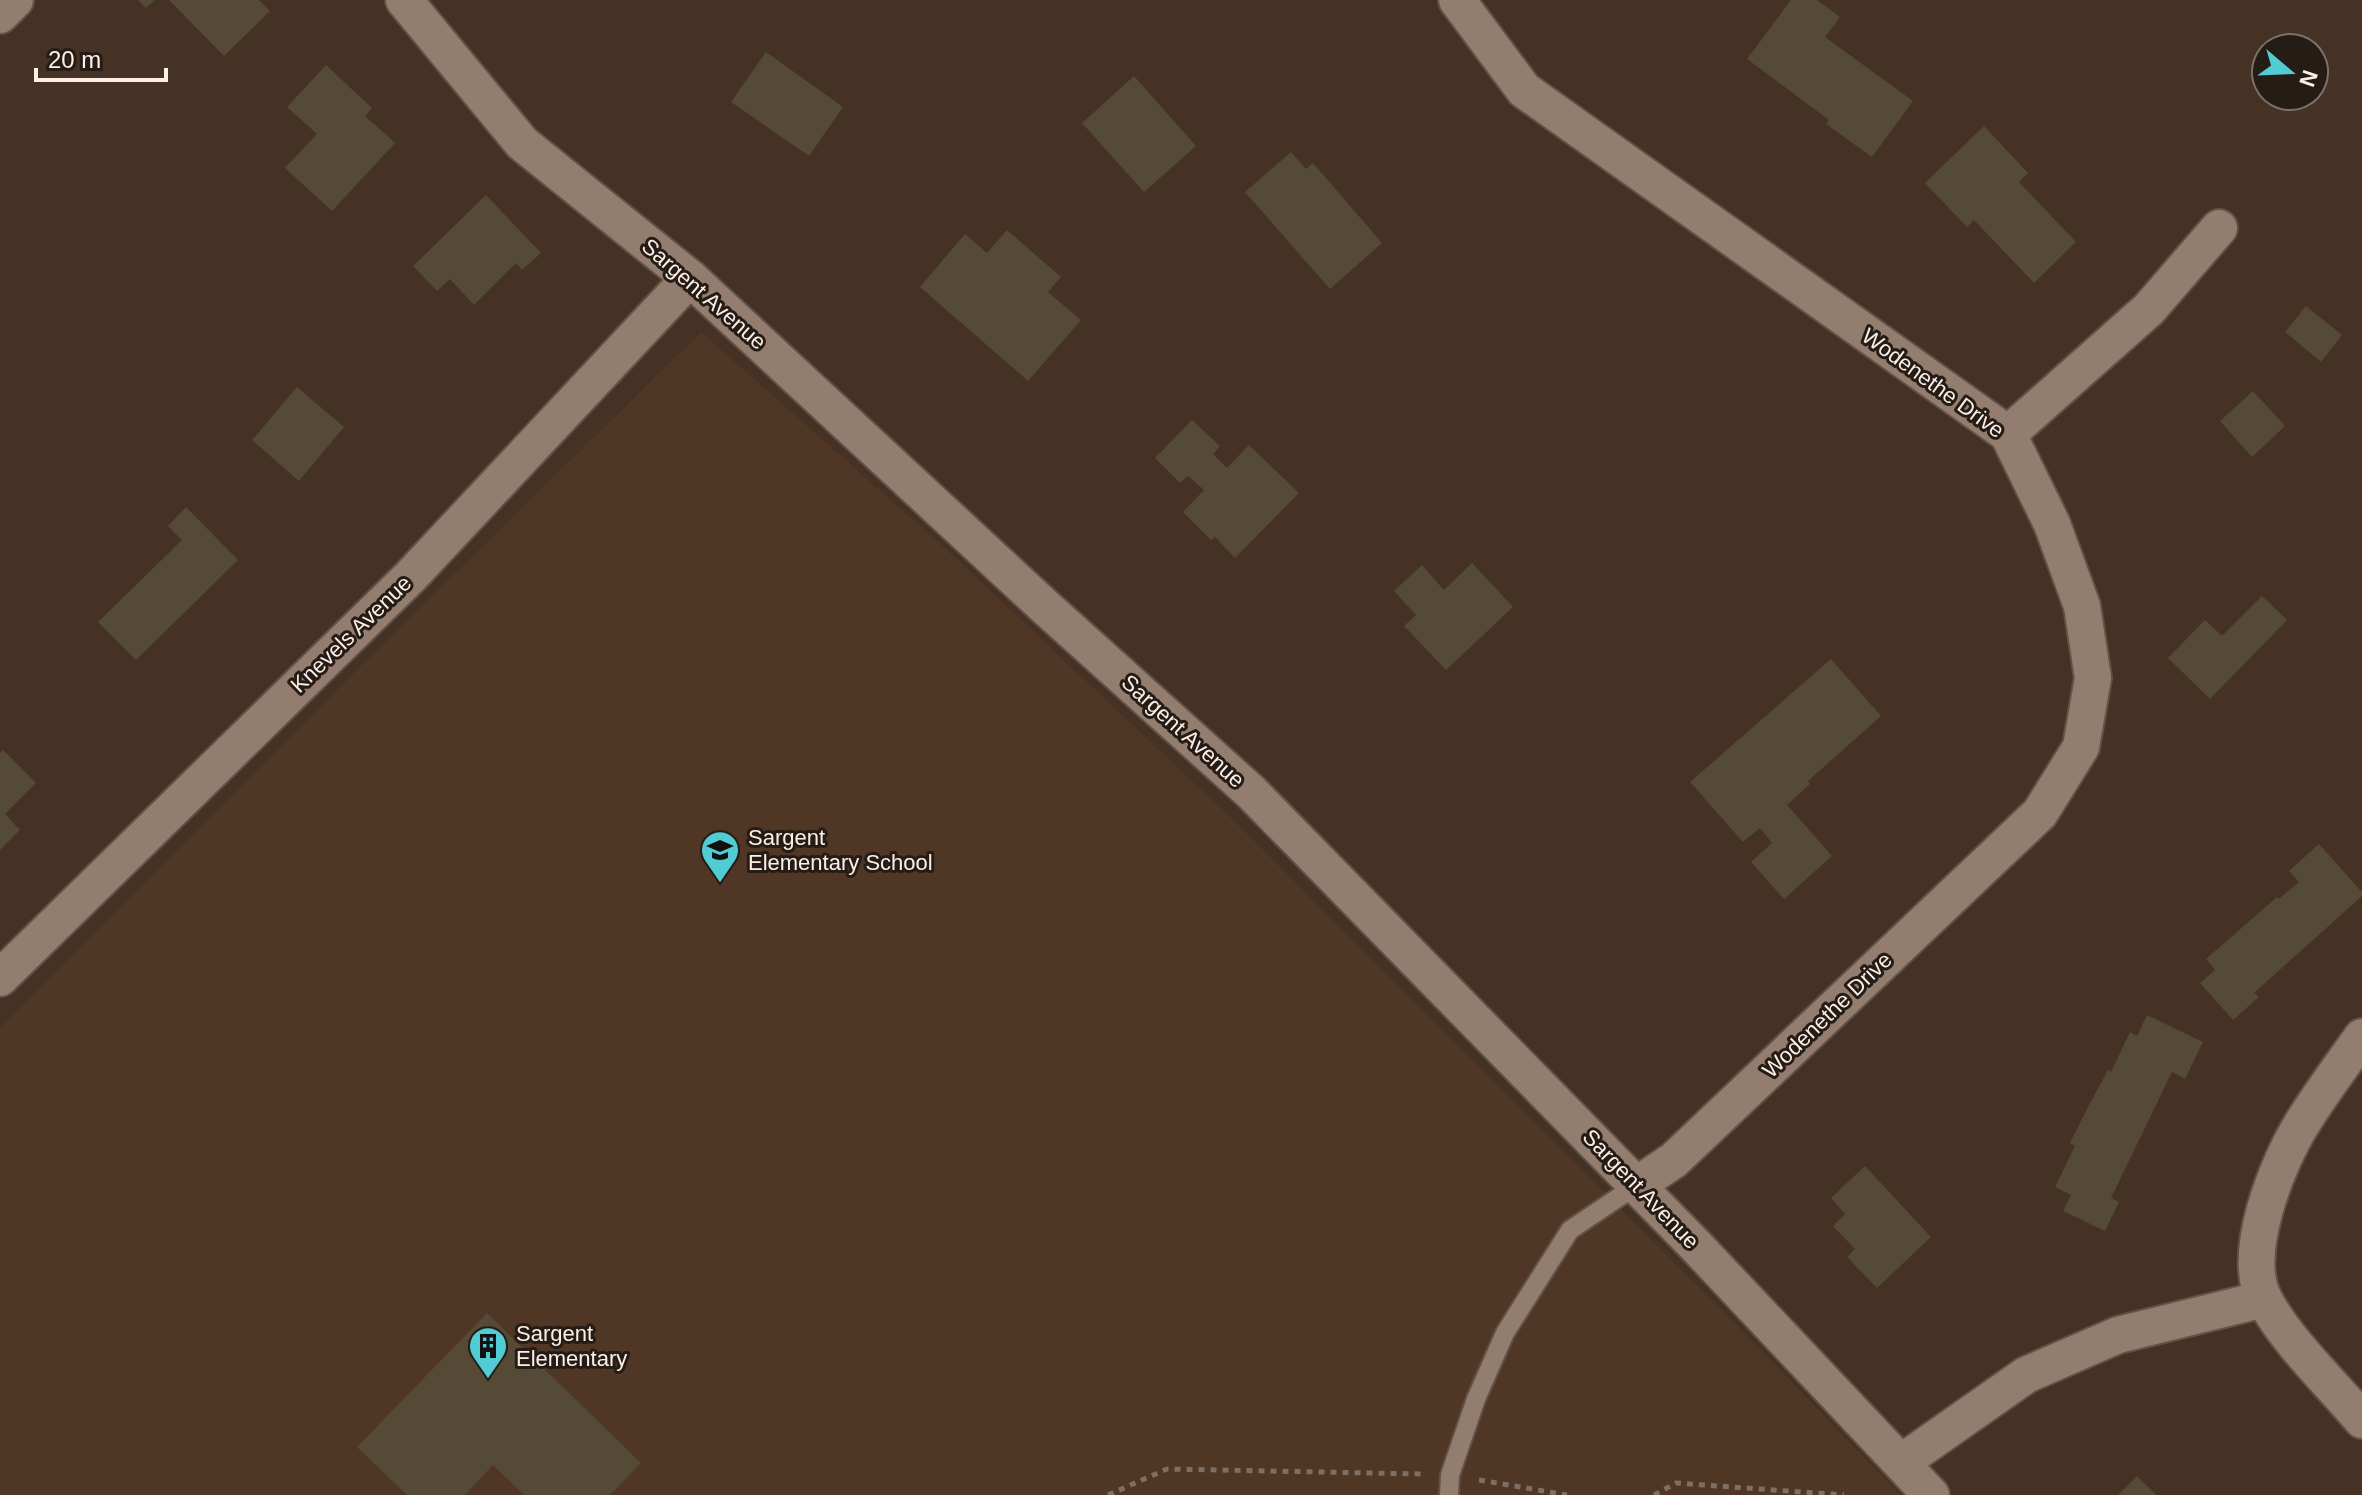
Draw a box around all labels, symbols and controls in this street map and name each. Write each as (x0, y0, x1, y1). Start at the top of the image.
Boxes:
scale bar (36, 32, 166, 82)
north arrow (2250, 32, 2330, 112)
text: 20 m (48, 46, 101, 73)
text: N (2294, 67, 2323, 90)
street label: Sargent Avenue (637, 233, 771, 355)
street label: Wodenethe Drive (1857, 323, 2009, 443)
street label: Knevels Avenue (286, 570, 416, 698)
street label: Sargent Avenue (1117, 669, 1249, 793)
place label: Sargent Elementary School (748, 825, 933, 875)
school or university icon: Sargent Elementary School (699, 829, 741, 884)
street label: Wodenethe Drive (1757, 947, 1897, 1083)
street label: Sargent Avenue (1578, 1124, 1704, 1254)
place label: Sargent Elementary (516, 1321, 627, 1371)
building icon: Sargent Elementary (467, 1325, 509, 1380)

